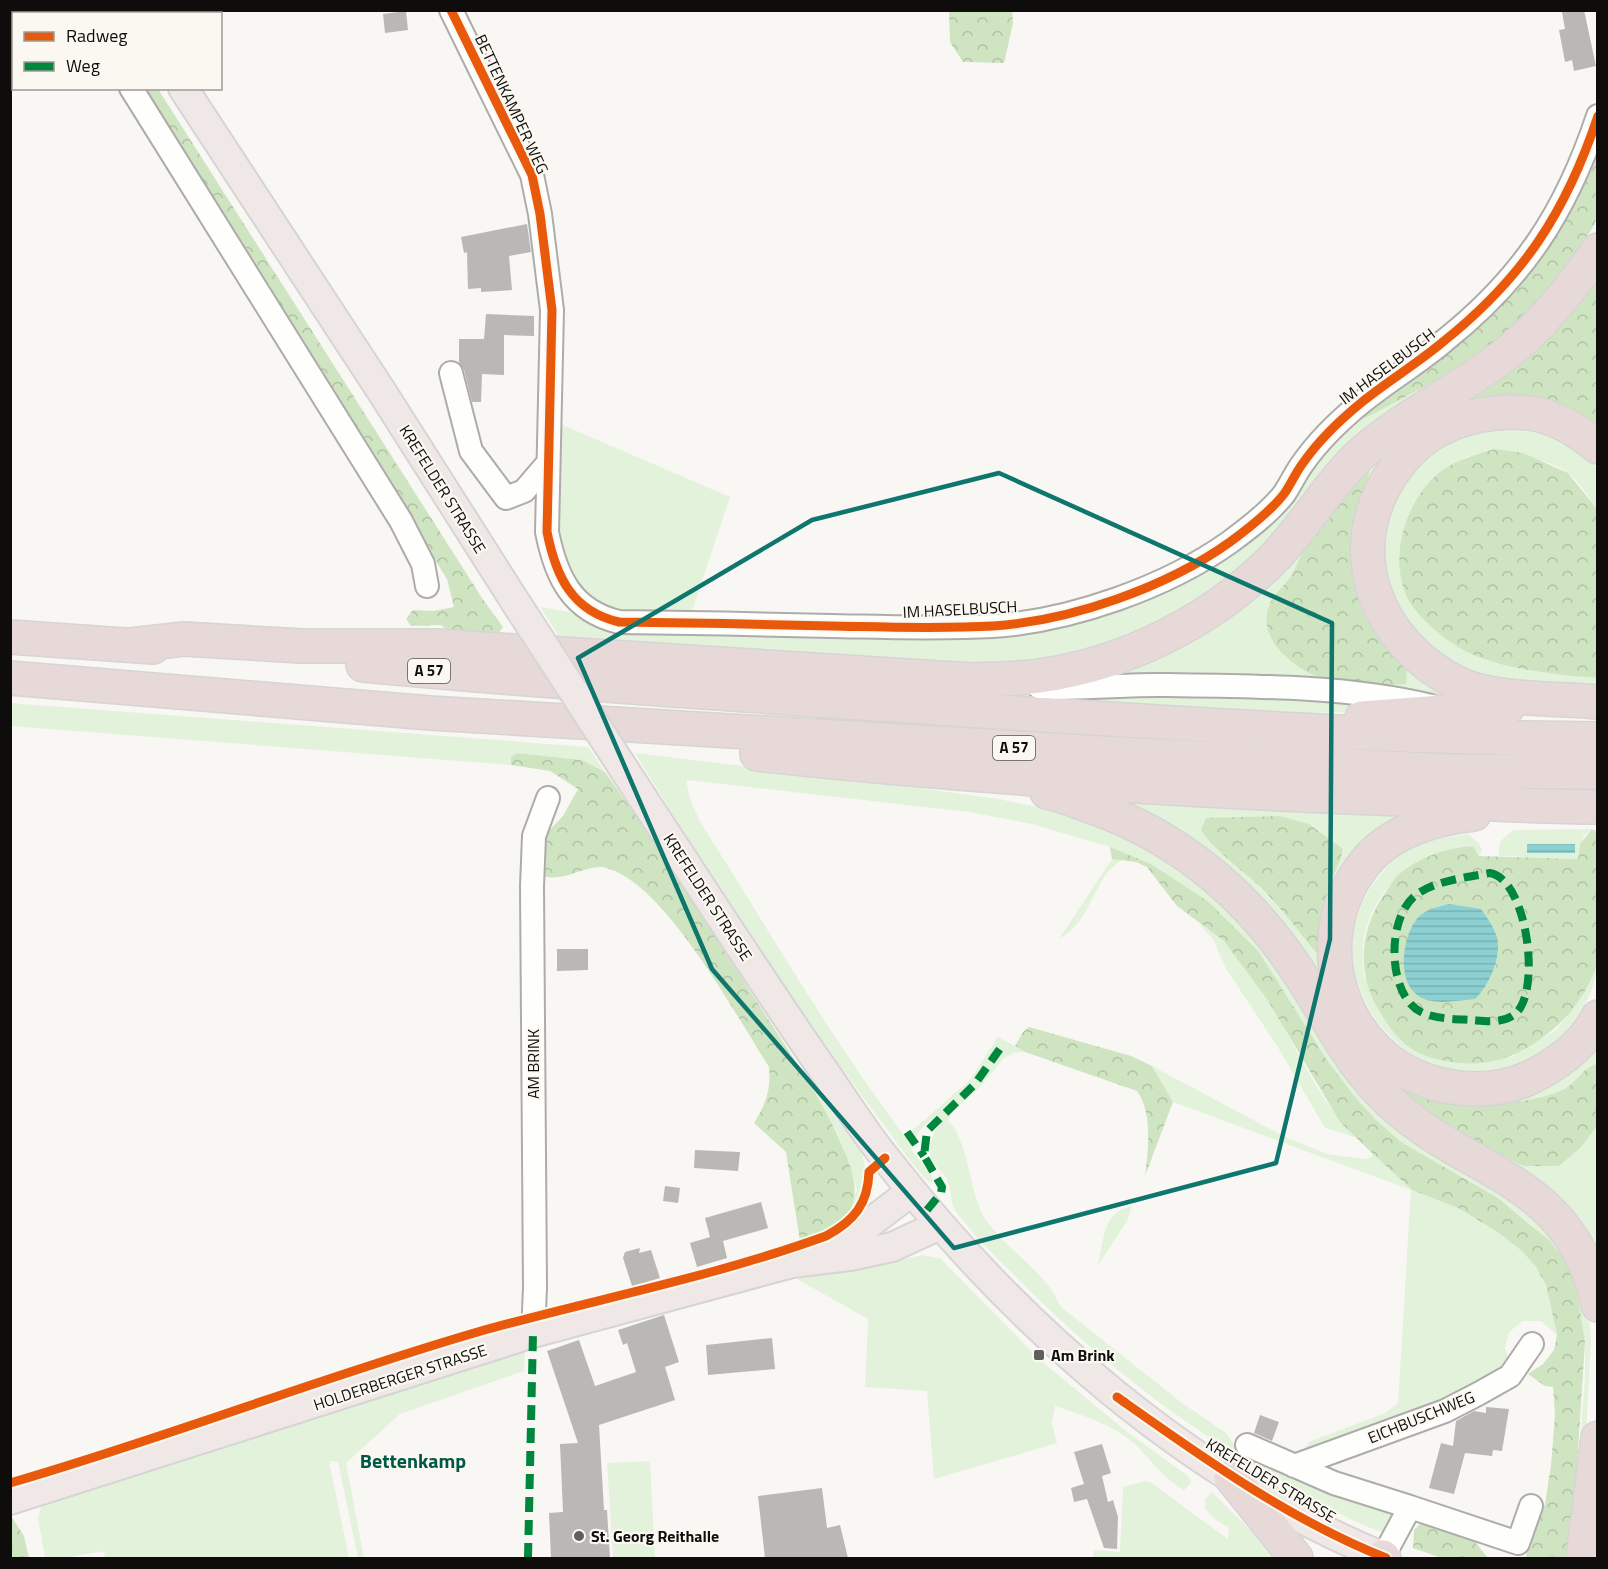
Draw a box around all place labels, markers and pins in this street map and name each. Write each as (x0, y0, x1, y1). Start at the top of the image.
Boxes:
place label: Am Brink (1051, 1343, 1115, 1367)
marker: Am Brink (1032, 1348, 1046, 1362)
place label: St. Georg Reithalle (591, 1524, 719, 1548)
marker: St. Georg Reithalle (572, 1529, 586, 1543)

